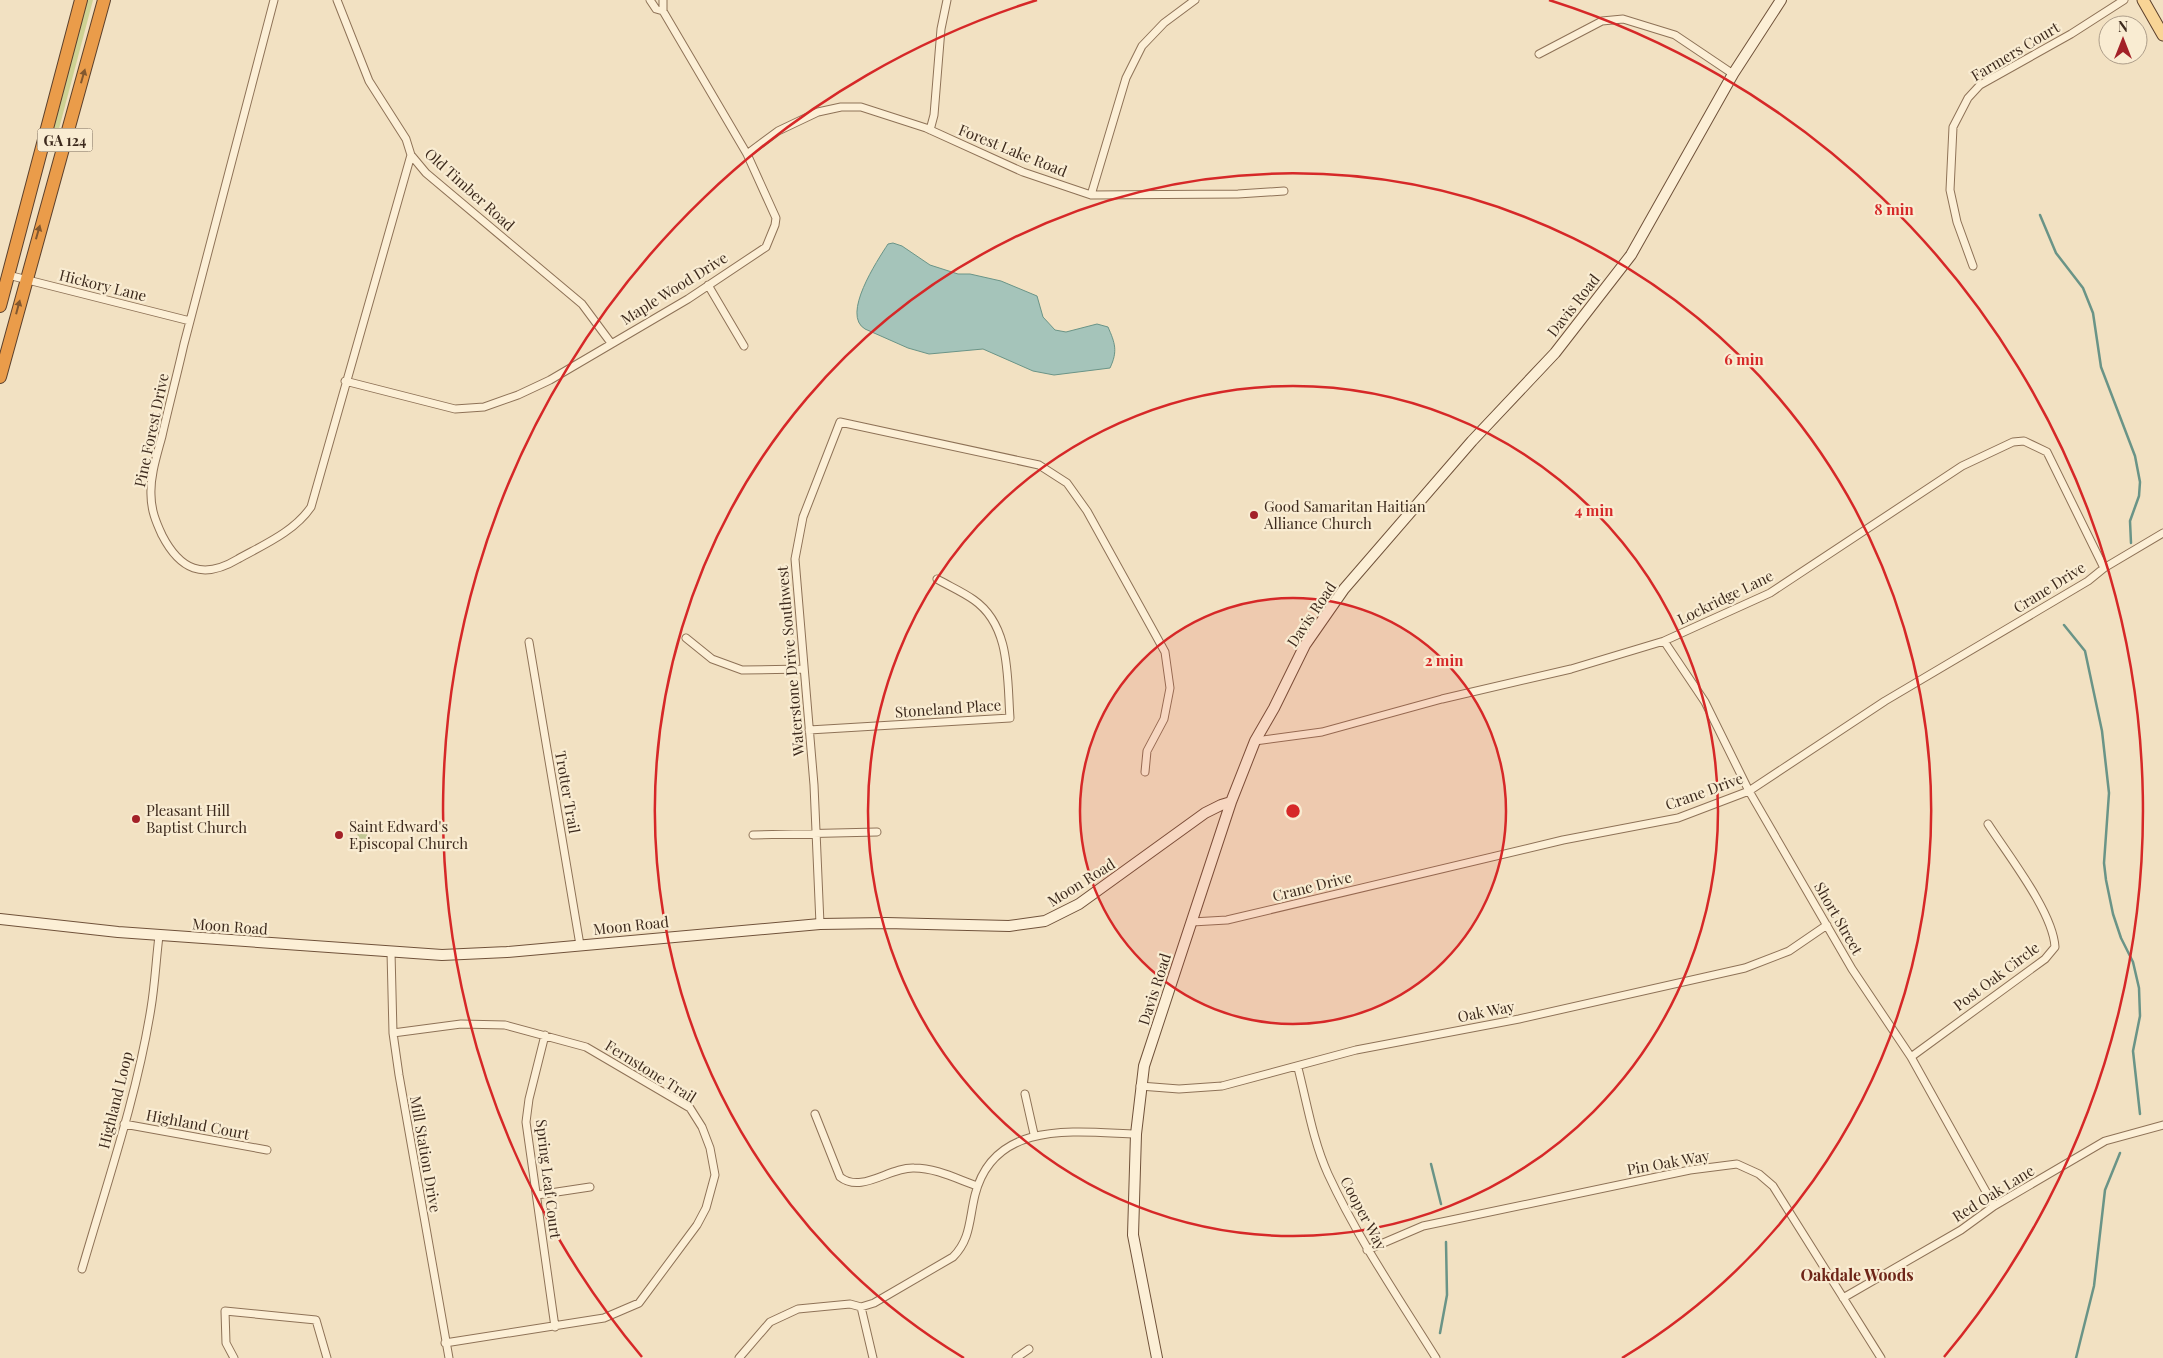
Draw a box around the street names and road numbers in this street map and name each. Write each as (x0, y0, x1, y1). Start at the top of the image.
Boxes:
street label: Farmers Court (1967, 16, 2063, 85)
street label: Forest Lake Road (956, 119, 1071, 181)
road number: GA 124 (38, 128, 92, 152)
street label: Old Timber Road (421, 143, 519, 235)
street label: Maple Wood Drive (617, 247, 731, 329)
street label: Hickory Lane (57, 264, 149, 306)
street label: Davis Road (1542, 269, 1604, 340)
street label: Pine Forest Drive (129, 371, 173, 489)
street label: Crane Drive (2009, 557, 2089, 617)
street label: Waterstone Drive Southwest (772, 564, 808, 758)
street label: Lockridge Lane (1674, 565, 1776, 629)
street label: Davis Road (1282, 577, 1340, 650)
street label: Stoneland Place (894, 694, 1002, 722)
street label: Trotter Trail (551, 749, 585, 835)
street label: Crane Drive (1662, 768, 1746, 814)
street label: Moon Road (1043, 853, 1119, 911)
street label: Crane Drive (1270, 866, 1354, 906)
street label: Short Street (1810, 878, 1868, 959)
street label: Moon Road (592, 911, 670, 939)
street label: Moon Road (191, 913, 269, 939)
street label: Post Oak Circle (1949, 937, 2043, 1015)
street label: Davis Road (1133, 950, 1175, 1028)
street label: Oak Way (1456, 996, 1517, 1026)
street label: Fernstone Trail (602, 1035, 700, 1107)
street label: Highland Loop (93, 1049, 137, 1151)
street label: Mill Station Drive (406, 1094, 446, 1214)
street label: Highland Court (145, 1104, 252, 1144)
street label: Spring Leaf Court (532, 1118, 566, 1241)
street label: Pin Oak Way (1625, 1145, 1711, 1179)
street label: Red Oak Lane (1948, 1160, 2038, 1226)
street label: Cooper Way (1336, 1173, 1392, 1254)

